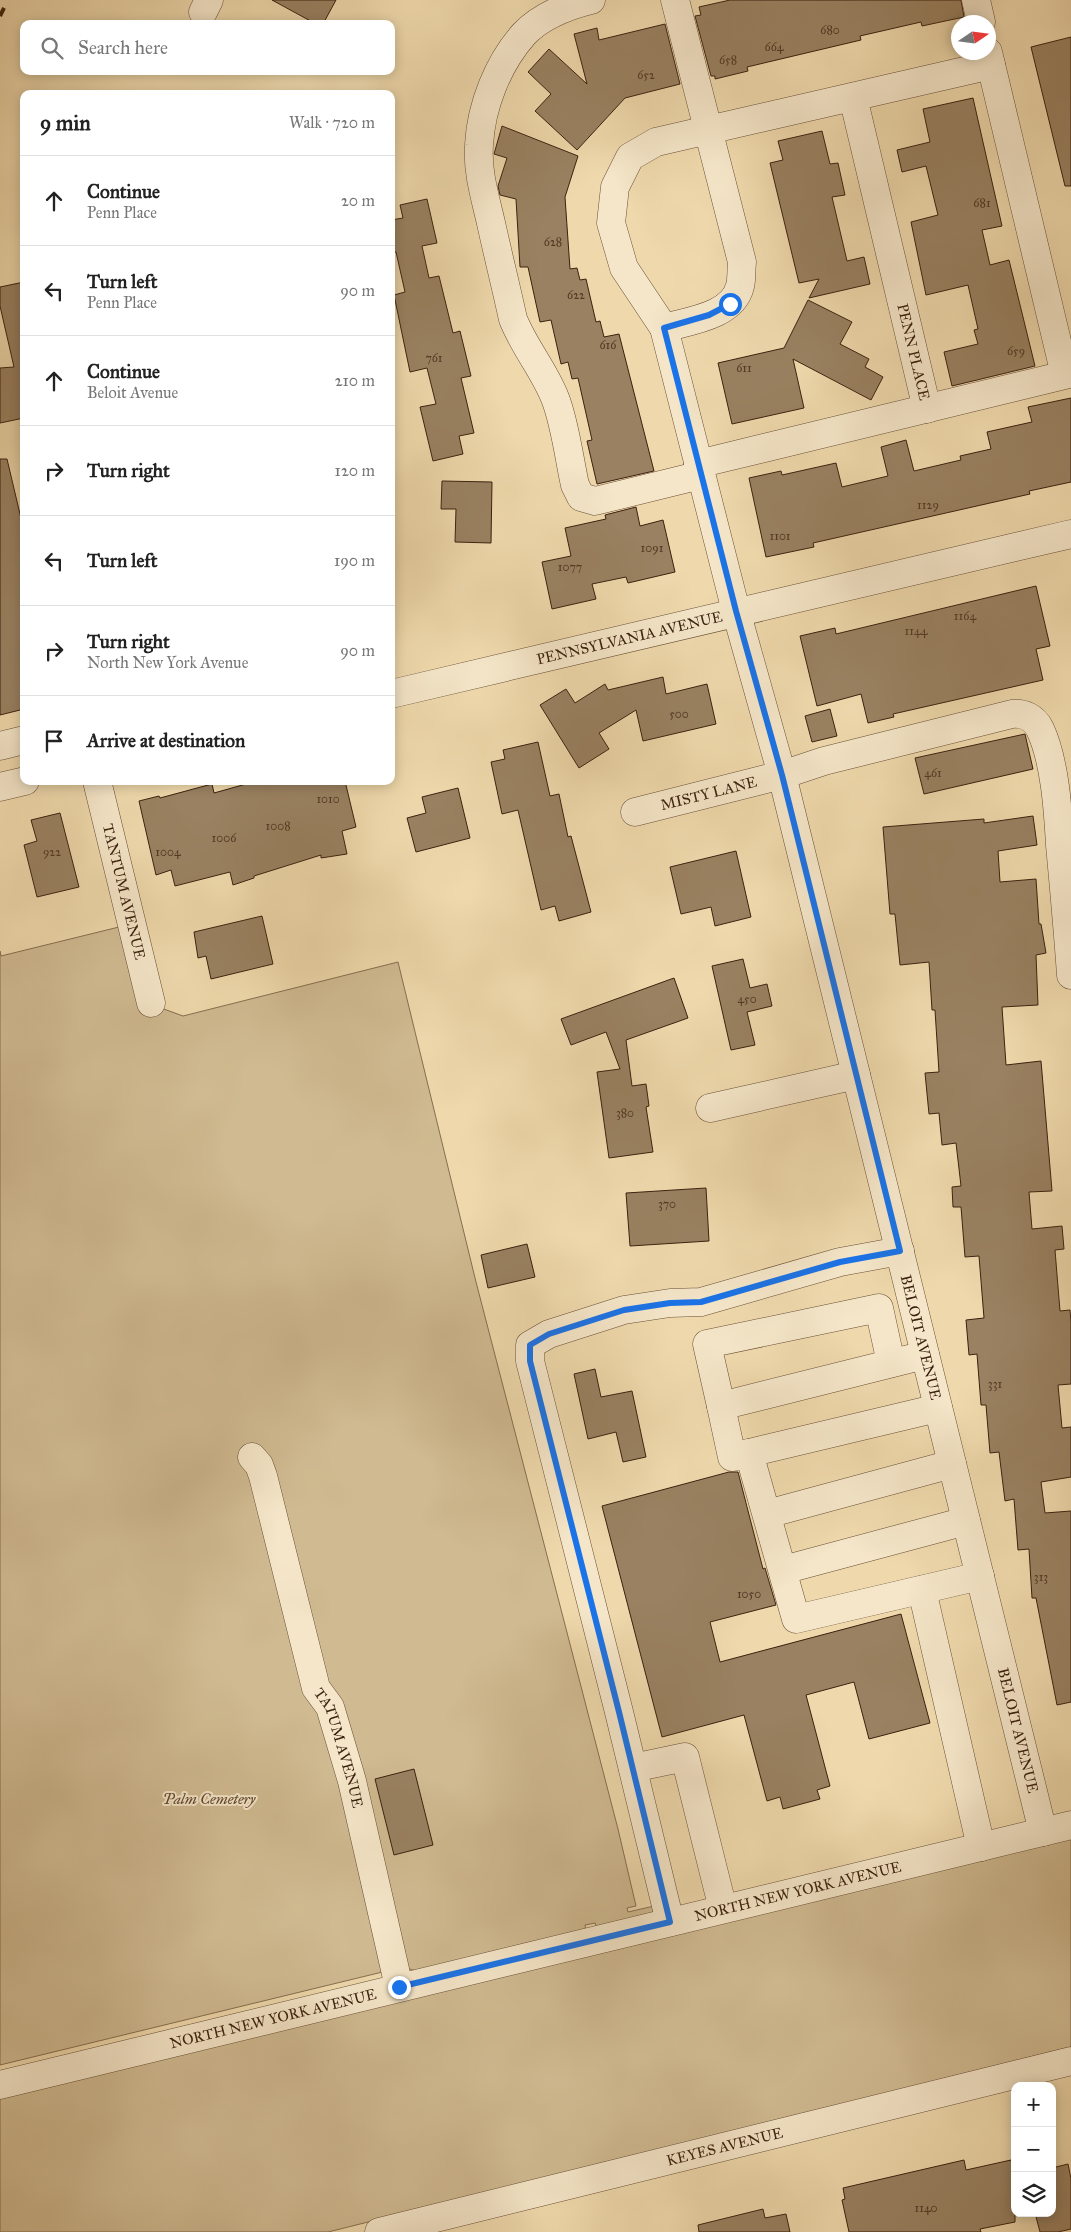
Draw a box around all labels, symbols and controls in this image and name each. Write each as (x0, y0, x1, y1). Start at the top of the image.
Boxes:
north arrow (951, 15, 996, 60)
search box (20, 20, 395, 75)
house number: 680 (820, 23, 840, 37)
icon: search (38, 34, 66, 62)
text: Search here (78, 36, 168, 59)
house number: 664 (765, 40, 784, 54)
house number: 658 (719, 53, 737, 67)
house number: 652 (637, 68, 655, 82)
text: 9 min (40, 110, 91, 136)
text: Walk · 720 m (289, 113, 375, 132)
text: Continue (87, 180, 160, 203)
icon: ahead (40, 187, 68, 215)
text: 20 m (341, 191, 375, 210)
house number: 681 (973, 196, 991, 210)
text: Penn Place (87, 203, 157, 222)
house number: 628 (544, 235, 562, 249)
text: Turn left (87, 270, 157, 293)
icon: left (40, 277, 68, 305)
text: 90 m (340, 281, 375, 300)
house number: 622 (567, 288, 585, 302)
text: Penn Place (87, 293, 157, 312)
route start (719, 293, 742, 316)
street label: PENN PLACE (893, 302, 934, 402)
house number: 616 (600, 338, 617, 352)
house number: 659 (1007, 344, 1025, 358)
house number: 761 (425, 351, 443, 365)
text: Continue (87, 360, 160, 383)
house number: 611 (736, 361, 752, 375)
icon: ahead (40, 367, 68, 395)
text: 210 m (335, 371, 375, 390)
text: Beloit Avenue (87, 383, 178, 402)
icon: right (40, 457, 68, 485)
text: Turn right (87, 459, 170, 482)
text: 120 m (335, 461, 375, 480)
house number: 1129 (917, 498, 939, 512)
house number: 1101 (769, 529, 791, 543)
house number: 1091 (641, 541, 664, 555)
icon: left (40, 547, 68, 575)
text: Turn left (87, 549, 157, 572)
text: 190 m (334, 551, 375, 570)
house number: 1077 (558, 560, 582, 574)
street label: PENNSYLVANIA AVENUE (535, 607, 724, 668)
house number: 1164 (954, 609, 976, 623)
house number: 1144 (905, 624, 928, 638)
text: Turn right (87, 630, 170, 653)
icon: right (40, 637, 68, 665)
text: 90 m (340, 641, 375, 660)
text: North New York Avenue (87, 653, 248, 672)
house number: 500 (669, 707, 689, 721)
icon: arrive (40, 727, 68, 755)
text: Arrive at destination (87, 729, 245, 752)
house number: 461 (924, 766, 942, 780)
street label: MISTY LANE (659, 773, 759, 814)
house number: 1010 (316, 792, 340, 806)
house number: 1008 (265, 819, 291, 833)
street label: TANTUM AVENUE (99, 822, 149, 962)
house number: 1006 (212, 831, 237, 845)
house number: 922 (43, 845, 61, 859)
house number: 1004 (155, 845, 181, 859)
house number: 450 (737, 992, 757, 1006)
house number: 380 (616, 1106, 634, 1120)
house number: 370 (658, 1197, 676, 1211)
street label: BELOIT AVENUE (897, 1273, 945, 1402)
house number: 331 (988, 1377, 1002, 1391)
house number: 313 (1034, 1570, 1048, 1584)
house number: 1050 (737, 1587, 761, 1601)
street label: BELOIT AVENUE (994, 1666, 1042, 1795)
street label: TATUM AVENUE (310, 1684, 367, 1810)
park label: Palm Cemetery (163, 1790, 257, 1808)
street label: NORTH NEW YORK AVENUE (693, 1858, 903, 1925)
route end (388, 1976, 411, 1999)
street label: NORTH NEW YORK AVENUE (168, 1985, 378, 2052)
map controls (1011, 2082, 1056, 2217)
button: + (1011, 2082, 1056, 2127)
street label: KEYES AVENUE (665, 2124, 785, 2170)
button: − (1011, 2127, 1056, 2172)
button: layers (1011, 2172, 1056, 2217)
house number: 1140 (914, 2201, 938, 2215)

